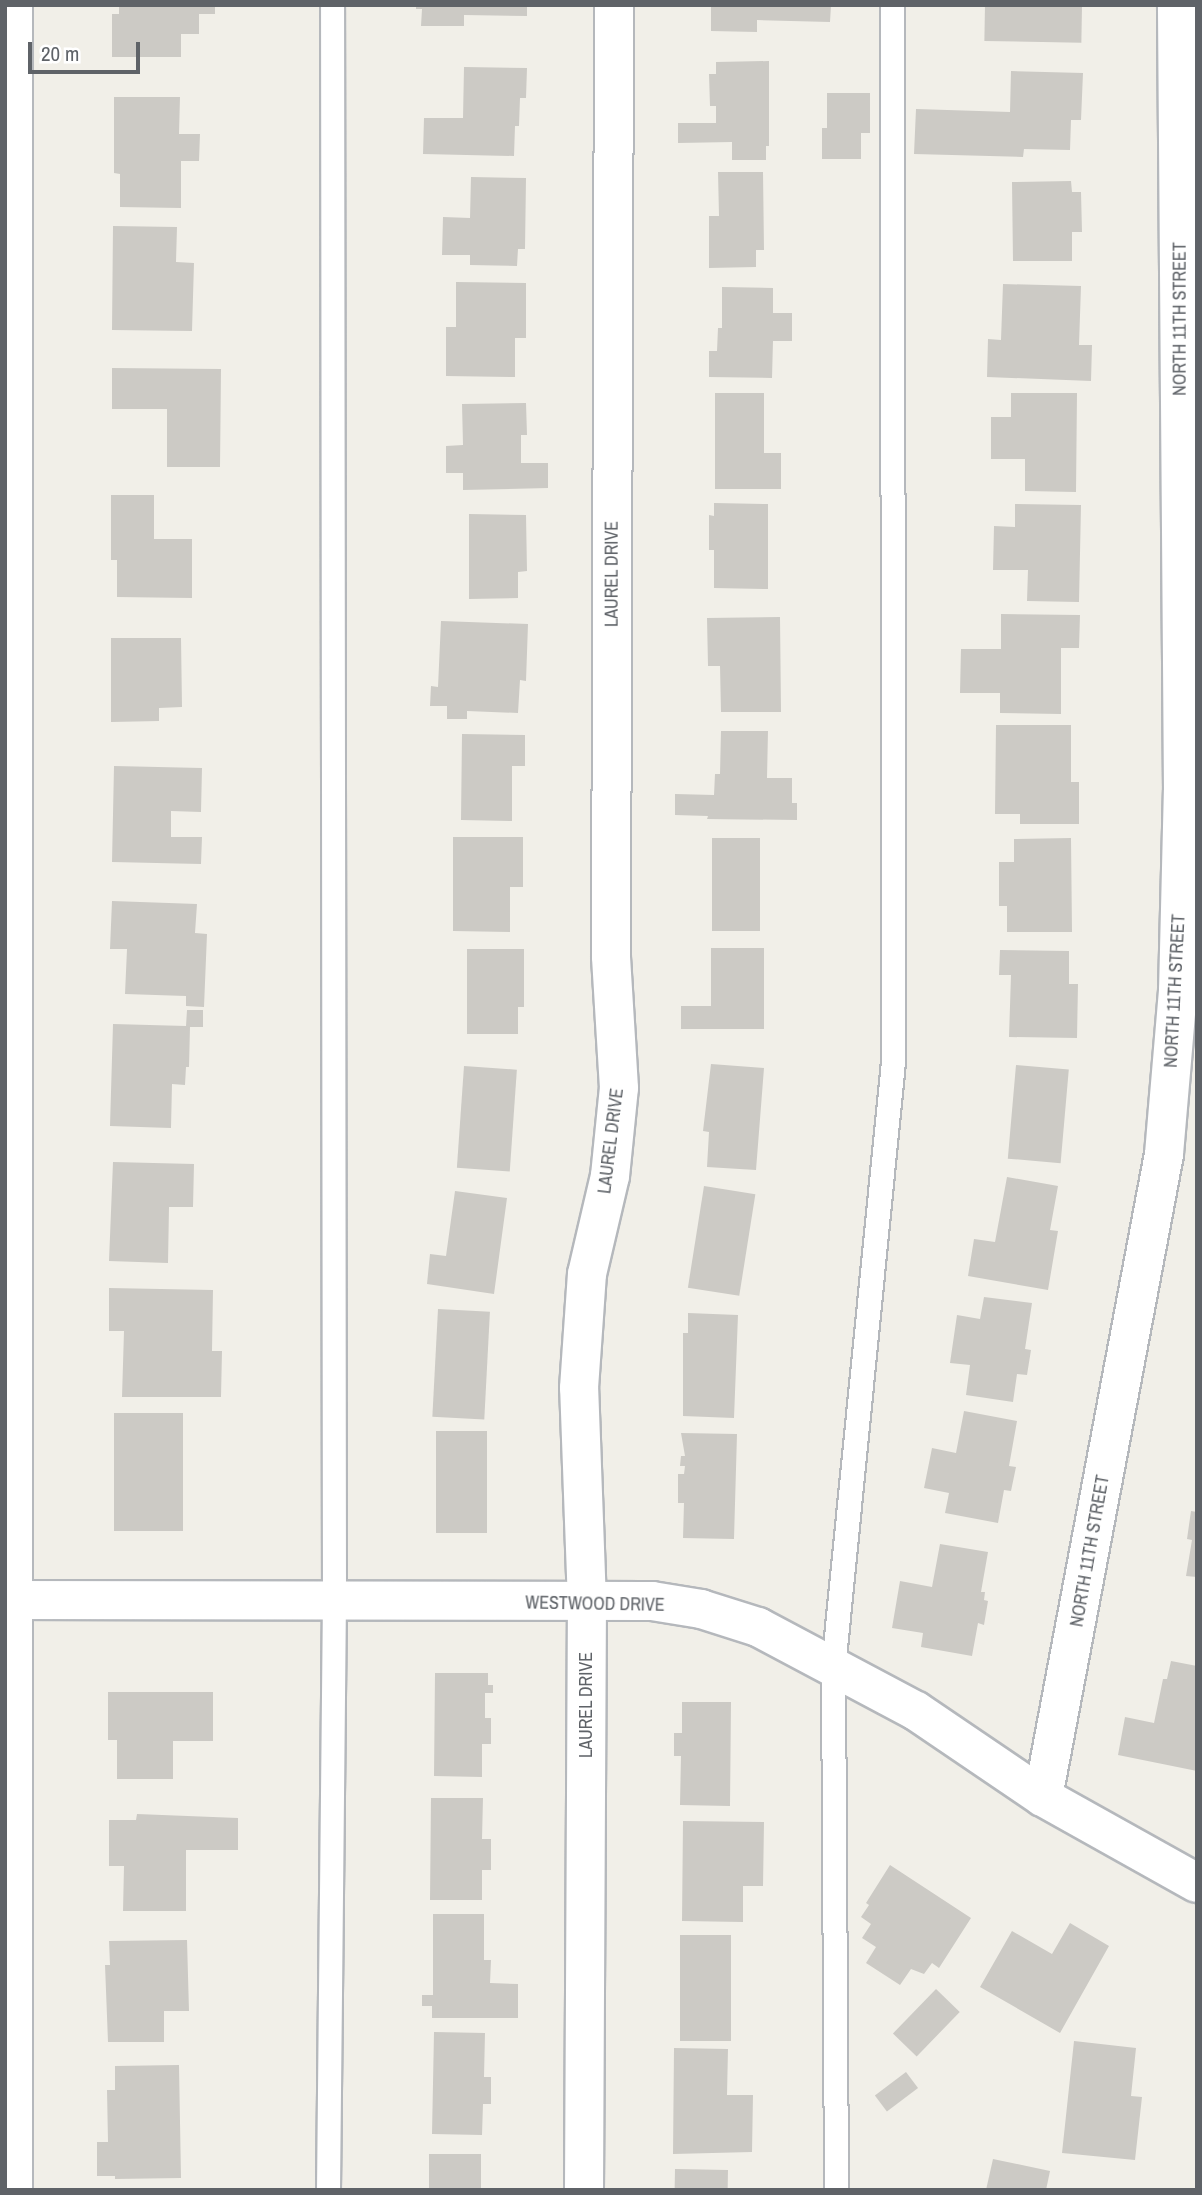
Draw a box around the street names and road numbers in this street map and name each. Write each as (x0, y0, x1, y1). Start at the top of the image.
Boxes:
street label: NORTH 11TH STREET (1169, 242, 1191, 396)
street label: LAUREL DRIVE (601, 521, 623, 627)
street label: NORTH 11TH STREET (1160, 914, 1190, 1068)
street label: LAUREL DRIVE (594, 1087, 628, 1195)
street label: NORTH 11TH STREET (1066, 1473, 1114, 1629)
street label: WESTWOOD DRIVE (525, 1592, 665, 1616)
street label: LAUREL DRIVE (575, 1652, 597, 1758)

